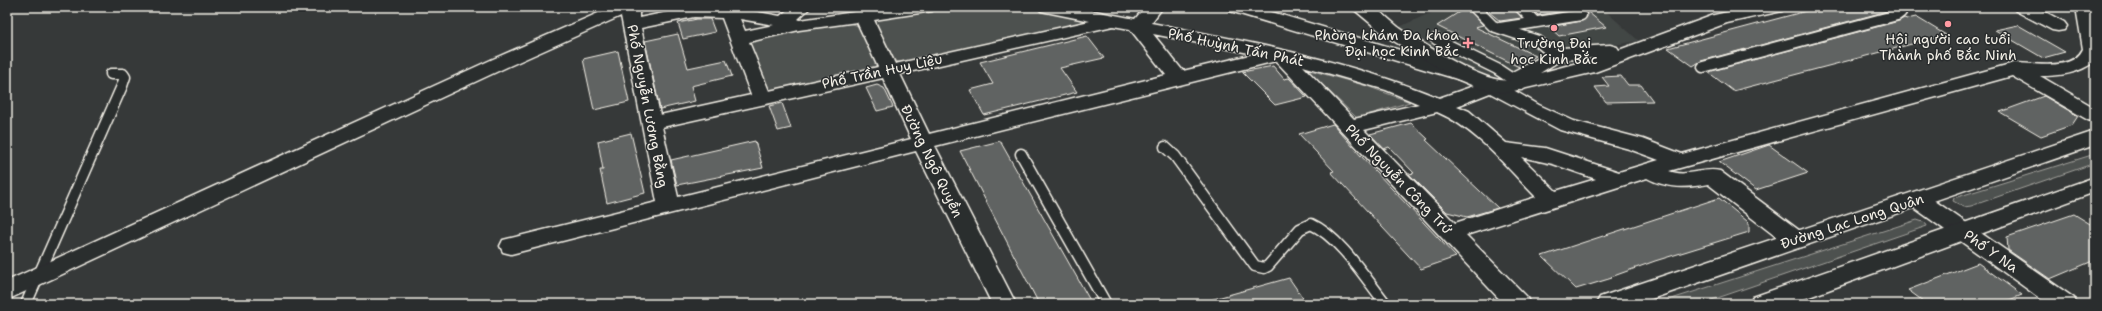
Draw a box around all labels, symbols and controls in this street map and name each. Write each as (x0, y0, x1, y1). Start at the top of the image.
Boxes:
marker: Hội người cao tuổi Thành phố Bắc Ninh (1943, 19, 1953, 29)
street label: Phố Nguyễn Lương Bằng (623, 23, 673, 189)
marker: Trường Đại học Kinh Bắc (1549, 23, 1559, 33)
street label: Phố Huỳnh Tấn Phát (1166, 24, 1306, 70)
place label: Phòng khám Đa khoa Đại học Kinh Bắc (1315, 26, 1459, 60)
place label: Hội người cao tuổi Thành phố Bắc Ninh (1879, 30, 2017, 64)
place label: Trường Đại học Kinh Bắc (1510, 34, 1598, 68)
marker: Phòng khám Đa khoa Đại học Kinh Bắc (1462, 37, 1474, 49)
street label: Phố Trần Huy Liệu (820, 49, 944, 93)
street label: Đường Ngô Quyền (897, 102, 967, 221)
street label: Phố Nguyễn Công Trứ (1342, 120, 1456, 238)
street label: Đường Lạc Long Quân (1778, 189, 1926, 253)
street label: Phố Y Na (1960, 226, 2022, 276)

